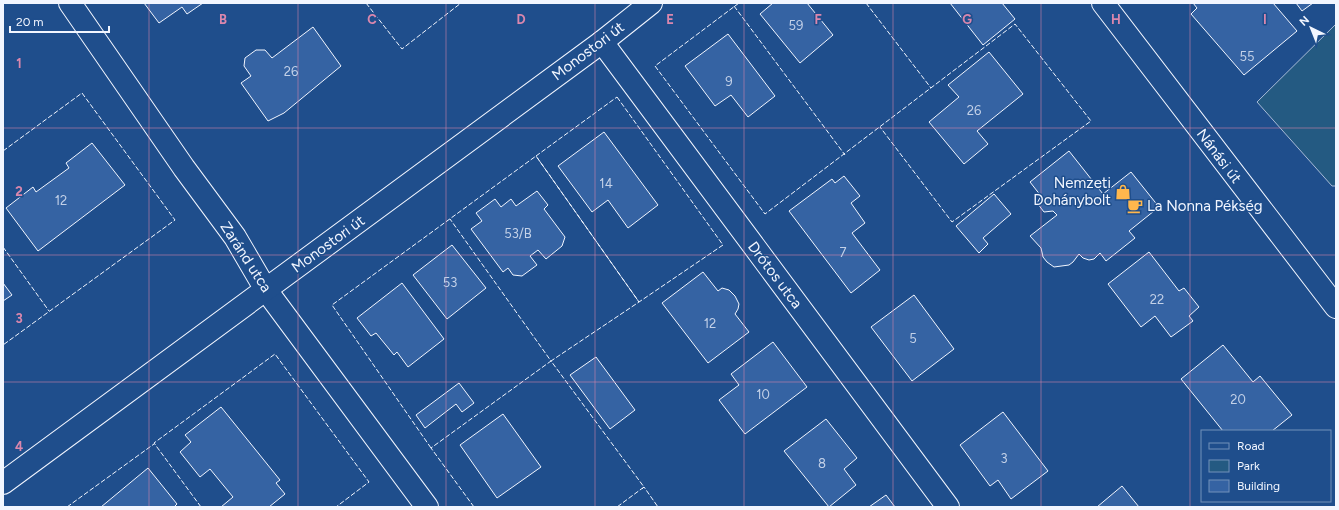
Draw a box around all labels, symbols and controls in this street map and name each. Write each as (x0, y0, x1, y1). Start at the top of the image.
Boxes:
scale bar (10, 8, 109, 34)
north arrow (1291, 8, 1331, 48)
text: B (219, 12, 227, 27)
text: C (367, 12, 377, 27)
text: D (516, 12, 526, 27)
text: E (666, 12, 674, 27)
text: F (814, 12, 822, 27)
text: G (962, 12, 972, 27)
text: H (1111, 12, 1121, 27)
text: I (1263, 12, 1267, 27)
text: N (1297, 13, 1312, 29)
text: 20 m (16, 15, 44, 29)
street label: Monostori út (548, 18, 628, 84)
house number: 59 (789, 18, 803, 33)
house number: 55 (1240, 49, 1254, 64)
text: 1 (16, 56, 22, 71)
house number: 26 (284, 64, 298, 79)
house number: 9 (725, 74, 733, 89)
house number: 26 (967, 103, 981, 118)
street label: Nánási út (1193, 125, 1245, 187)
place label: Nemzeti Dohánybolt (1033, 174, 1111, 209)
house number: 14 (599, 176, 613, 191)
shop icon: Nemzeti Dohánybolt (1114, 183, 1132, 201)
text: 2 (15, 184, 23, 199)
house number: 12 (55, 193, 67, 208)
cafe icon: La Nonna Pékség (1126, 197, 1144, 215)
place label: La Nonna Pékség (1147, 197, 1263, 215)
street label: Monostori út (288, 211, 368, 277)
street label: Zaránd utca (217, 218, 275, 296)
house number: 53/B (504, 226, 532, 241)
street label: Drótos utca (744, 238, 806, 312)
house number: 7 (840, 245, 847, 260)
house number: 53 (443, 275, 457, 290)
house number: 22 (1150, 292, 1164, 307)
text: 3 (15, 311, 23, 326)
house number: 12 (704, 316, 716, 331)
house number: 5 (909, 331, 917, 346)
house number: 10 (756, 387, 770, 402)
house number: 20 (1230, 392, 1246, 407)
legend (1201, 430, 1331, 502)
text: 4 (15, 439, 23, 454)
text: Road (1237, 439, 1265, 453)
house number: 3 (1000, 451, 1008, 466)
house number: 8 (818, 456, 826, 471)
text: Park (1237, 459, 1260, 473)
text: Building (1237, 479, 1280, 493)

